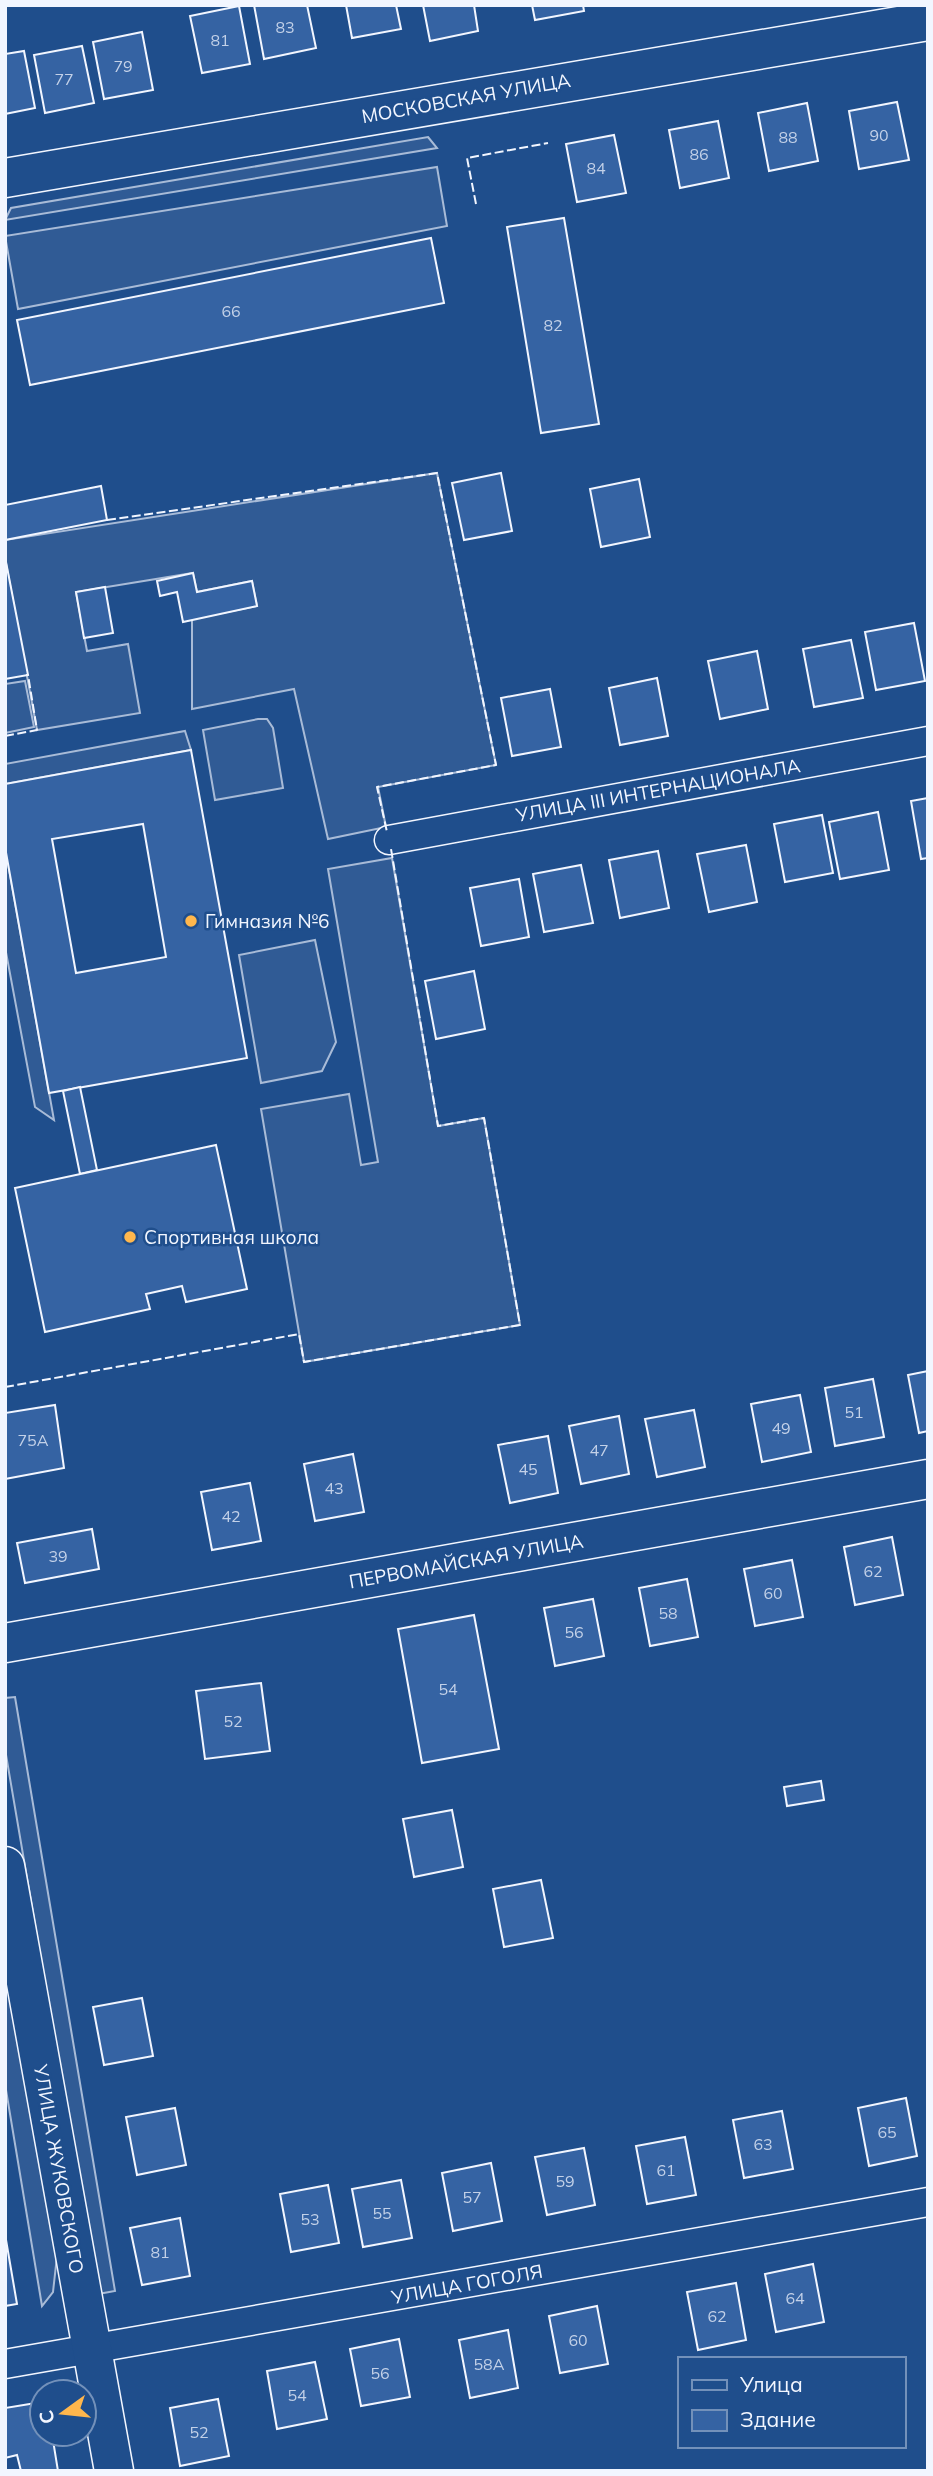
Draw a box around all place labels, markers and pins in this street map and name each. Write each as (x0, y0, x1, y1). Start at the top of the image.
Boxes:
place label: Гимназия №6 (205, 909, 329, 933)
marker: Гимназия №6 (183, 913, 199, 929)
place label: Спортивная школа (144, 1225, 319, 1249)
marker: Спортивная школа (122, 1229, 138, 1245)

